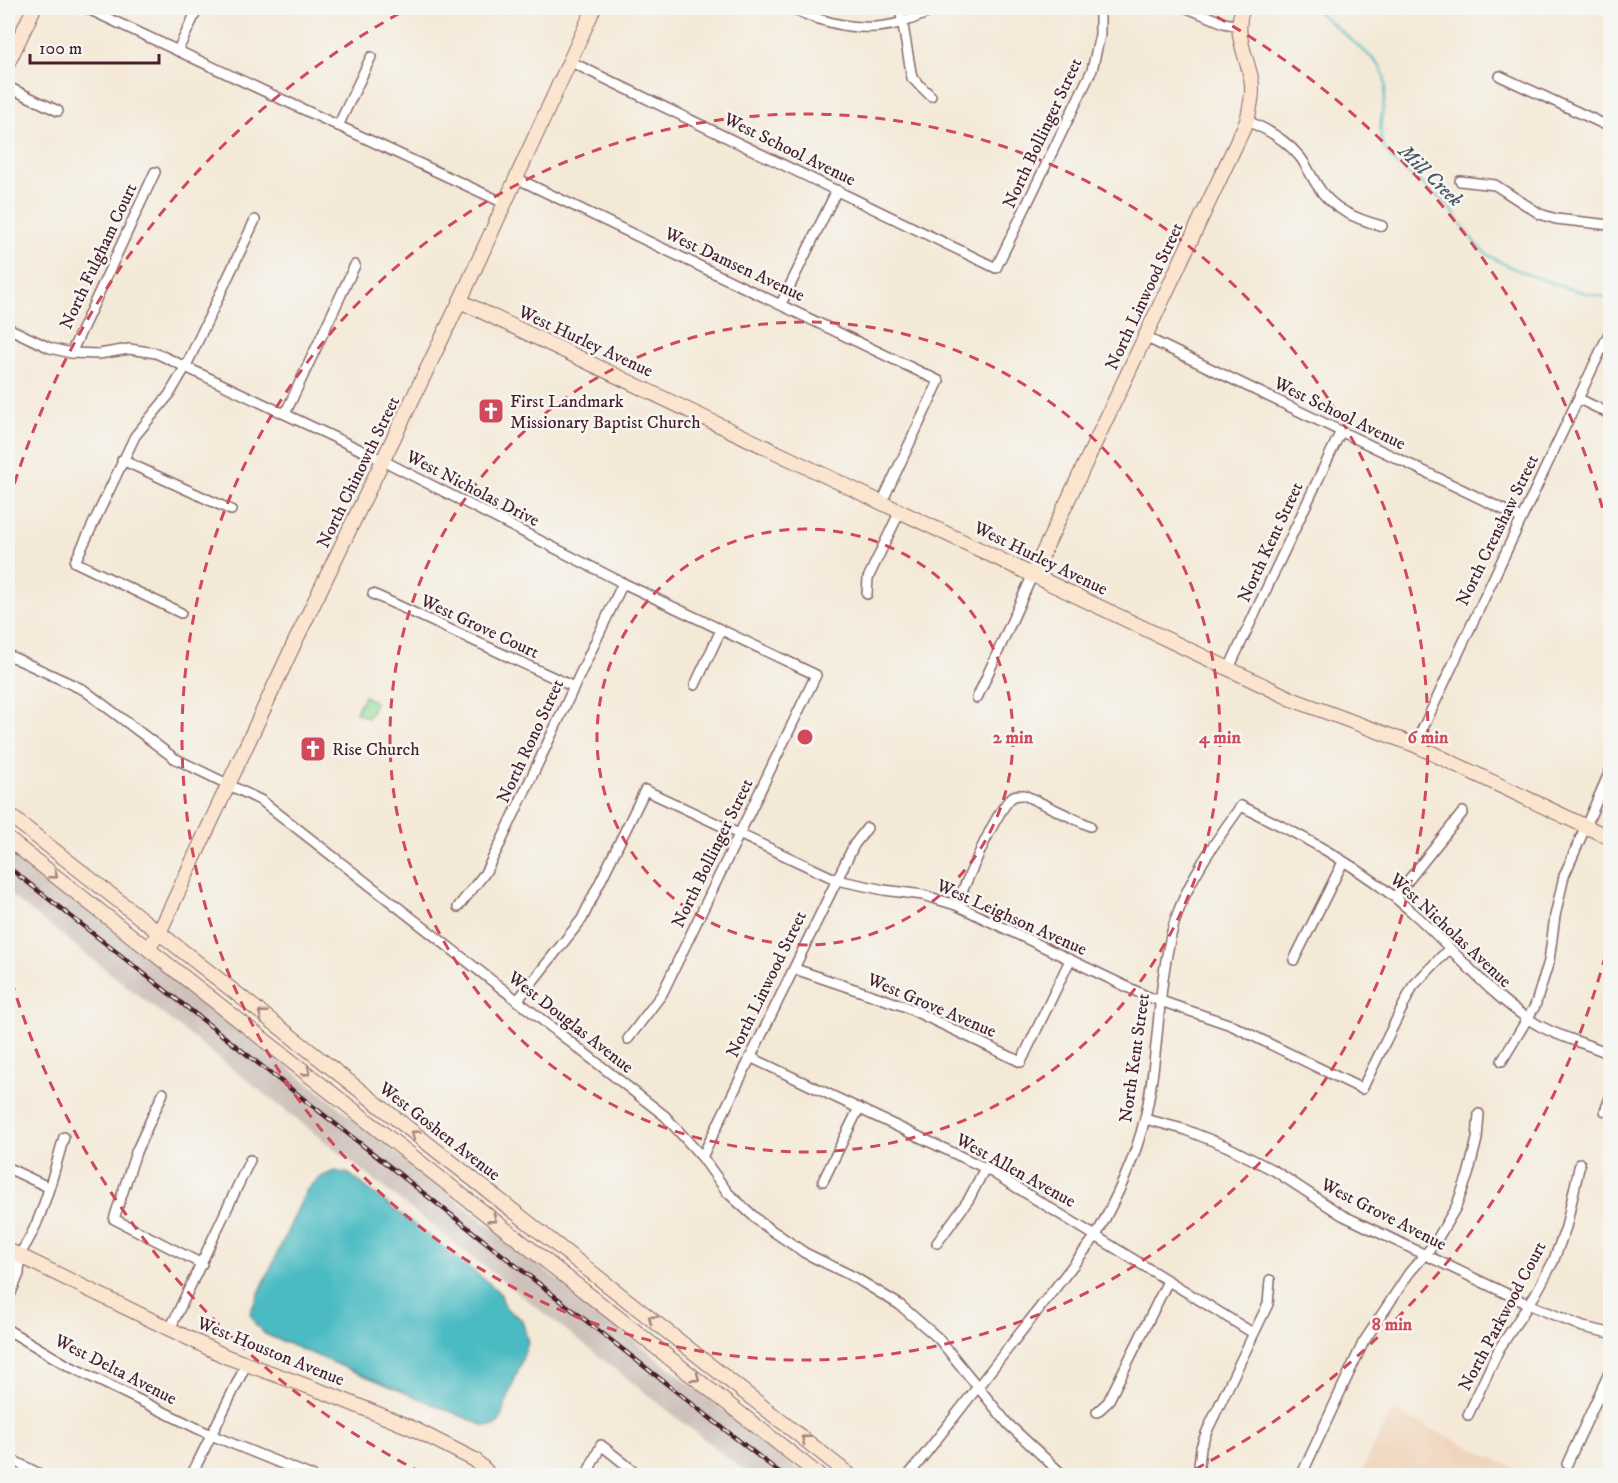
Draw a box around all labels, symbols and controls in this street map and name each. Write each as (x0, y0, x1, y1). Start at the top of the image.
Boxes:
scale bar (30, 27, 159, 65)
text: 100 m (39, 38, 82, 60)
street label: North Bollinger Street (998, 55, 1087, 212)
street label: West School Avenue (719, 108, 859, 191)
water label: Mill Creek (1391, 138, 1468, 213)
street label: North Fulgham Court (55, 180, 142, 333)
street label: North Linwood Street (1101, 219, 1189, 374)
street label: West Damsen Avenue (660, 222, 808, 307)
street label: West Hurley Avenue (514, 301, 656, 383)
street label: West School Avenue (1269, 372, 1409, 455)
place label: First Landmark Missionary Baptist Church (510, 391, 701, 434)
street label: North Chinowth Street (313, 393, 405, 552)
church icon: First Landmark Missionary Baptist Church (476, 396, 506, 426)
street label: West Nicholas Drive (401, 445, 543, 532)
street label: North Crenshaw Street (1452, 451, 1544, 610)
street label: North Kent Street (1233, 479, 1309, 606)
street label: West Hurley Avenue (969, 517, 1111, 601)
street label: West Grove Court (416, 590, 542, 664)
street label: North Rono Street (493, 676, 569, 807)
centre of rings (795, 727, 815, 747)
text: 2 min (993, 727, 1034, 749)
text: 4 min (1198, 727, 1241, 749)
text: 6 min (1408, 727, 1449, 749)
church icon: Rise Church (298, 734, 328, 764)
place label: Rise Church (332, 739, 420, 761)
street label: North Bollinger Street (667, 775, 759, 932)
one-way arrow (47, 867, 58, 878)
street label: West Nicholas Avenue (1384, 868, 1516, 993)
street label: West Leighson Avenue (932, 875, 1090, 961)
street label: North Linwood Street (722, 907, 812, 1061)
street label: West Douglas Avenue (502, 966, 638, 1079)
street label: West Grove Avenue (863, 968, 999, 1043)
street label: North Kent Street (1115, 992, 1155, 1124)
one-way arrow (258, 1010, 269, 1021)
one-way arrow (300, 1065, 311, 1076)
street label: West Goshen Avenue (373, 1077, 504, 1186)
street label: West Allen Avenue (951, 1128, 1079, 1213)
one-way arrow (411, 1131, 422, 1142)
street label: West Grove Avenue (1316, 1173, 1450, 1256)
one-way arrow (486, 1211, 497, 1222)
street label: North Parkwood Court (1454, 1238, 1552, 1395)
street label: West Houston Avenue (193, 1312, 347, 1391)
text: 8 min (1372, 1314, 1413, 1336)
one-way arrow (647, 1316, 658, 1327)
street label: West Delta Avenue (50, 1329, 180, 1410)
one-way arrow (689, 1370, 700, 1381)
one-way arrow (801, 1436, 812, 1447)

